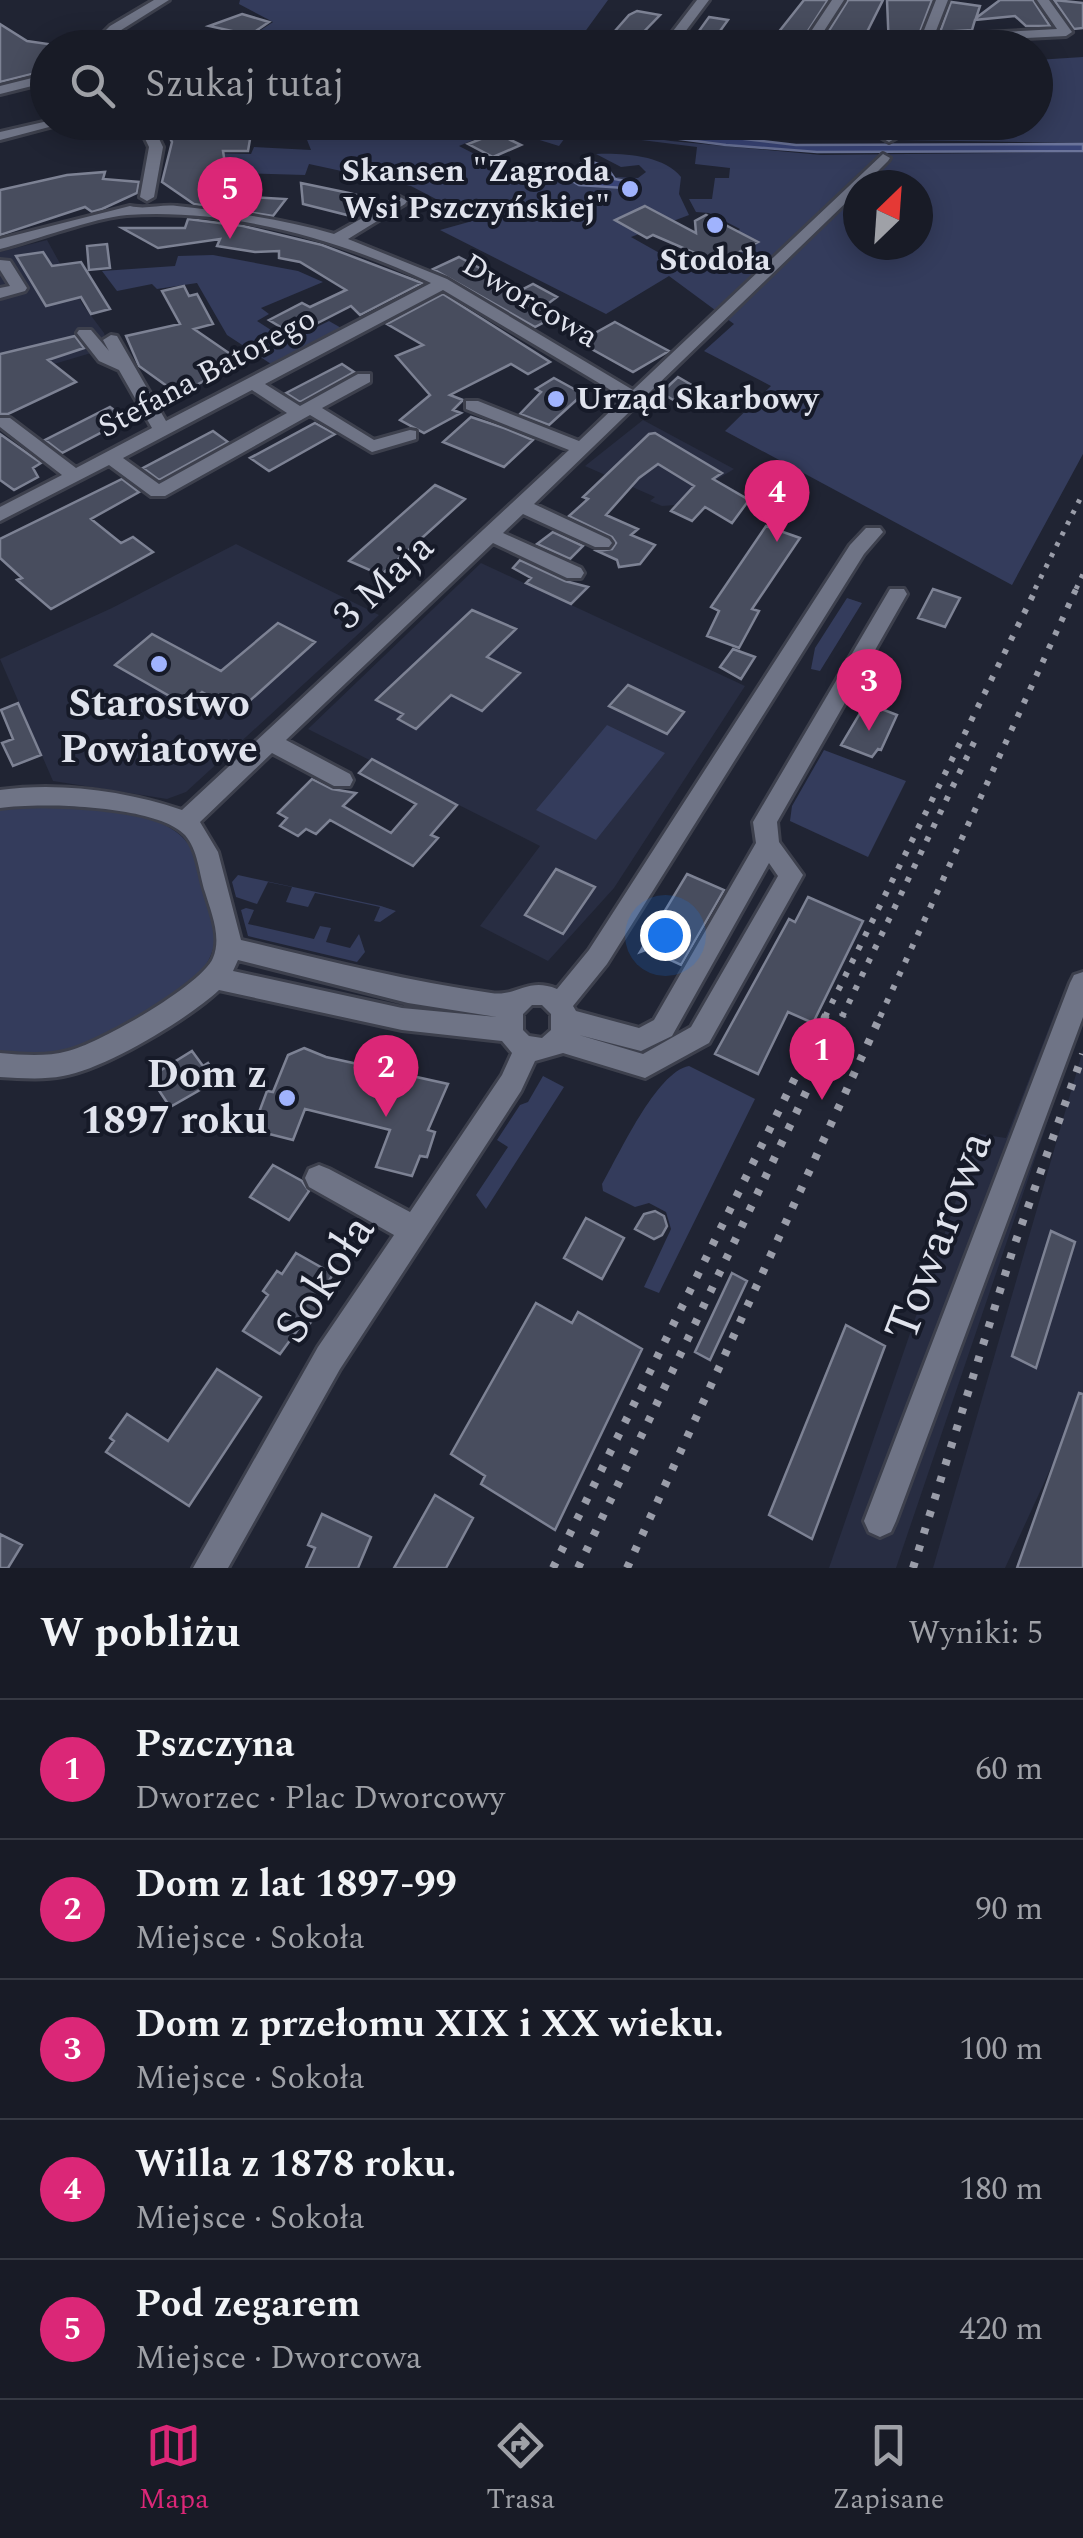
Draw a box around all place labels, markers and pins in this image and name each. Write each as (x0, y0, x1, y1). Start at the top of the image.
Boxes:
place label: Skansen "Zagroda Wsi Pszczyńskiej" (342, 147, 611, 233)
pin: 5 (198, 156, 262, 239)
marker: Skansen "Zagroda Wsi Pszczyńskiej" (619, 178, 641, 200)
marker: Stodoła (704, 214, 726, 236)
place label: Stodoła (659, 236, 771, 285)
place label: Urząd Skarbowy (576, 375, 820, 424)
marker: Urząd Skarbowy (545, 388, 567, 410)
pin: 4 (744, 460, 810, 542)
pin: 3 (836, 648, 902, 731)
marker: Starostwo Powiatowe (148, 653, 170, 675)
place label: Starostwo Powiatowe (60, 674, 258, 781)
pin: 1 (790, 1018, 854, 1100)
pin: 2 (354, 1034, 418, 1117)
place label: Dom z 1897 roku (81, 1045, 267, 1152)
marker: Dom z 1897 roku (276, 1087, 298, 1109)

